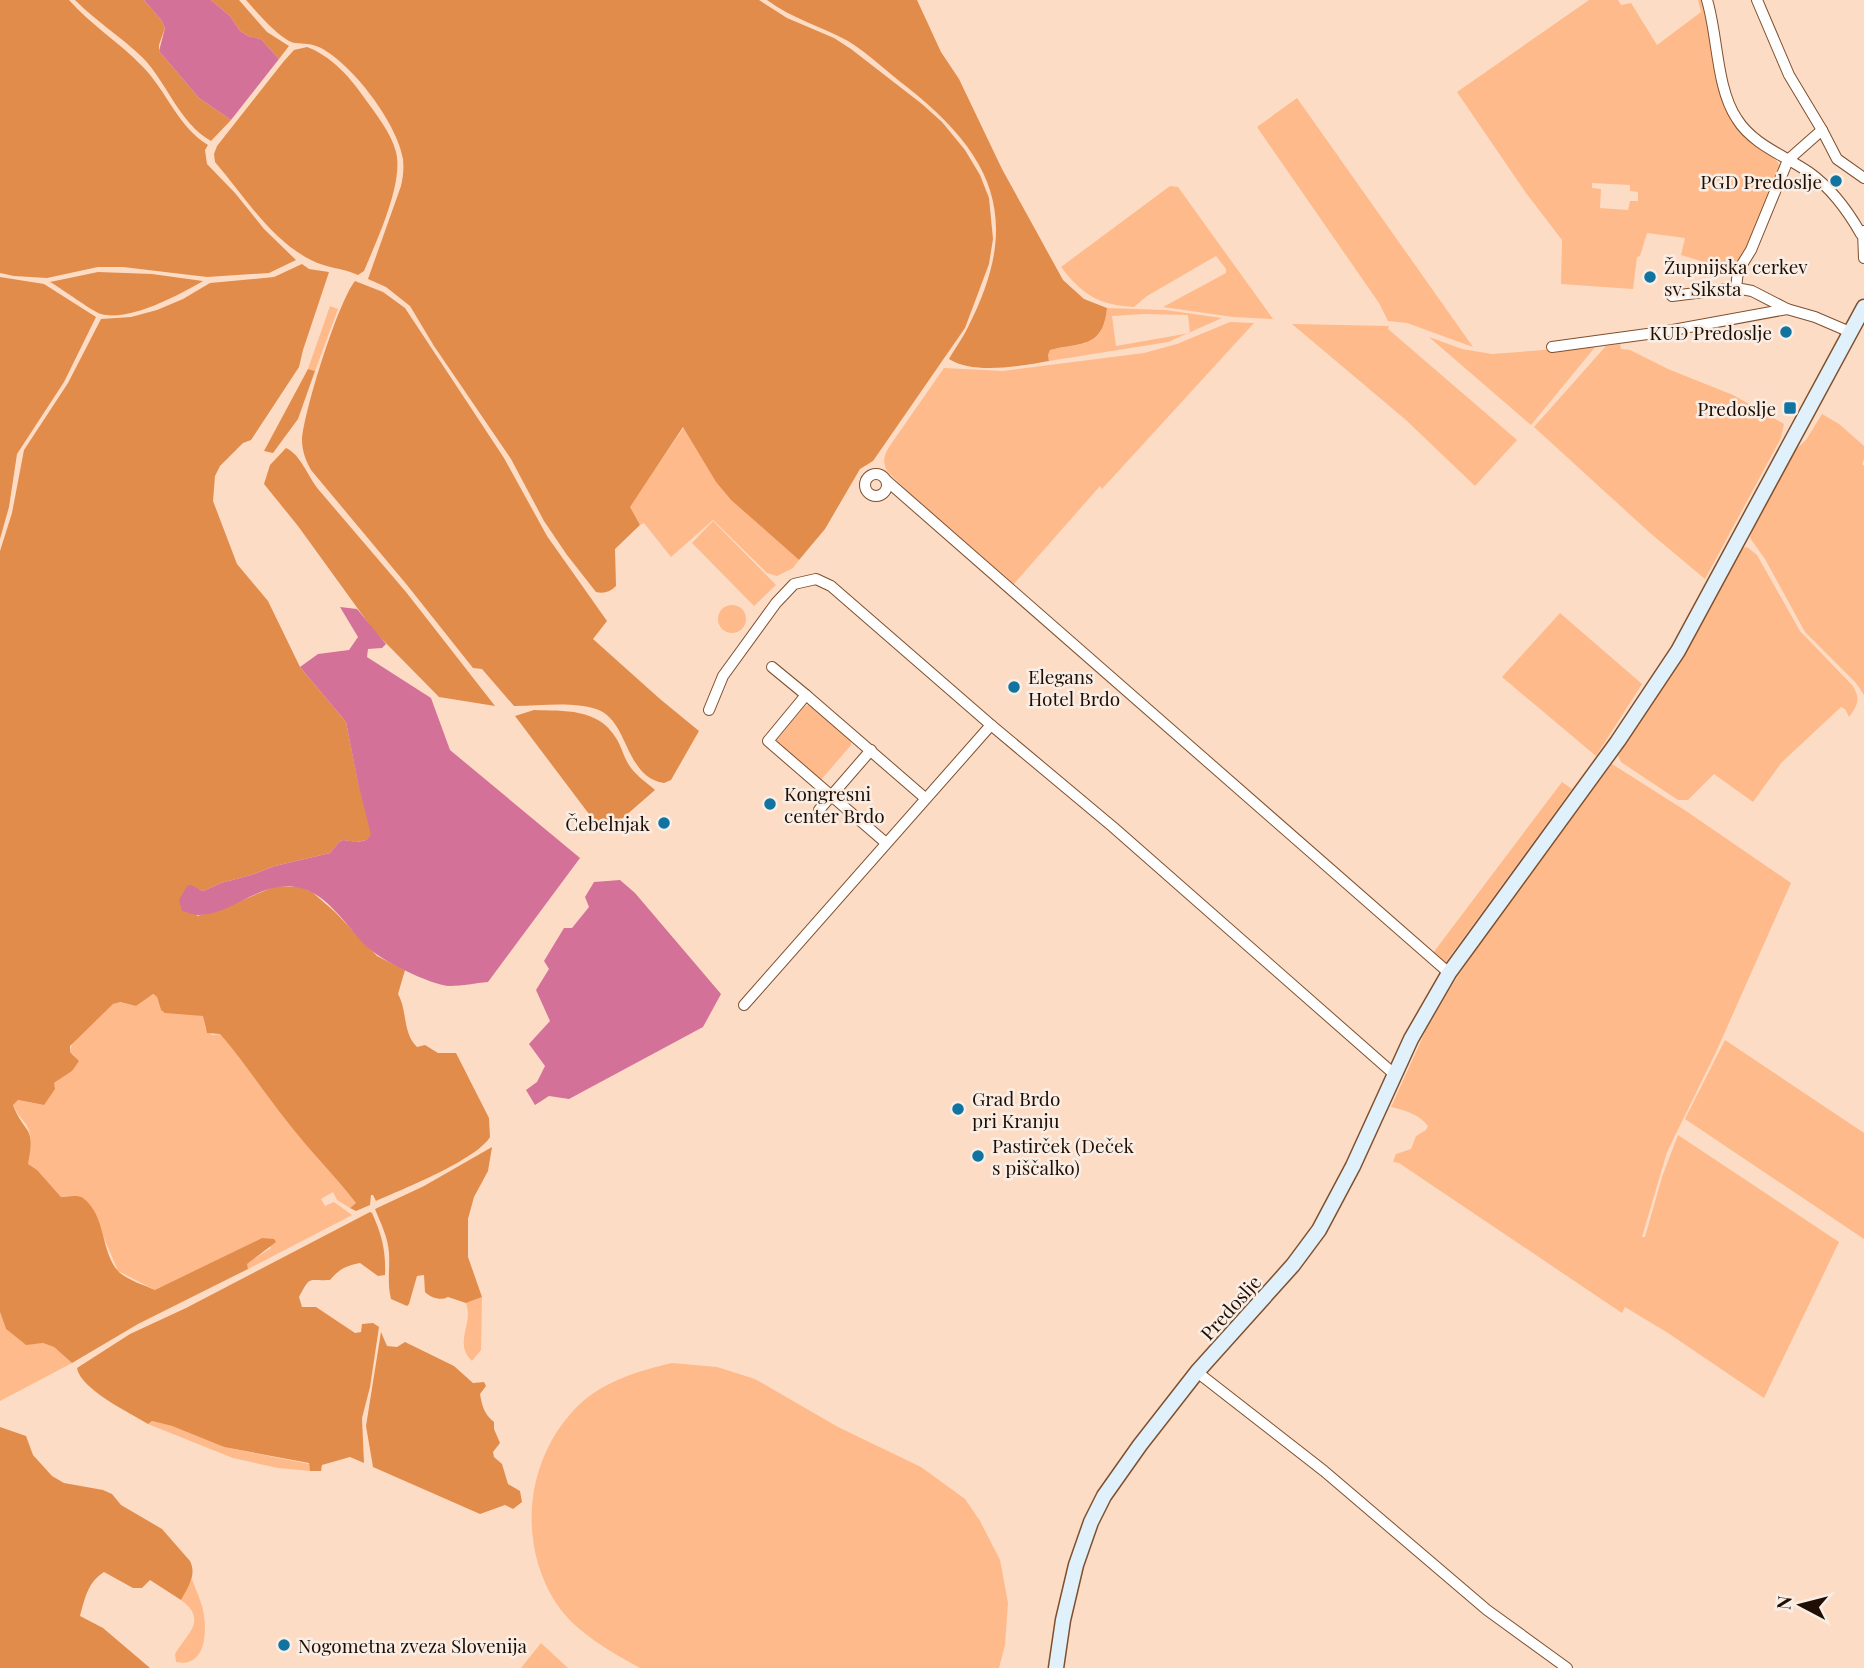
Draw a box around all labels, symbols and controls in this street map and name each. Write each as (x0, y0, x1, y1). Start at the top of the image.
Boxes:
place label: PGD Predoslje (1700, 168, 1822, 194)
marker: PGD Predoslje (1828, 173, 1844, 189)
place label: Župnijska cerkev sv. Siksta (1664, 253, 1808, 301)
marker: Župnijska cerkev sv. Siksta (1642, 269, 1658, 285)
place label: KUD Predoslje (1649, 319, 1772, 345)
marker: KUD Predoslje (1778, 324, 1794, 340)
place label: Predoslje (1697, 395, 1776, 421)
marker: Predoslje (1782, 400, 1798, 416)
place label: Elegans Hotel Brdo (1028, 663, 1120, 711)
marker: Elegans Hotel Brdo (1006, 679, 1022, 695)
place label: Kongresni center Brdo (784, 780, 885, 828)
marker: Kongresni center Brdo (762, 796, 778, 812)
place label: Čebelnjak (565, 810, 651, 836)
marker: Čebelnjak (656, 815, 672, 831)
place label: Grad Brdo pri Kranju (972, 1085, 1060, 1133)
marker: Grad Brdo pri Kranju (950, 1101, 966, 1117)
place label: Pastirček (Deček s piščalko) (992, 1132, 1135, 1180)
marker: Pastirček (Deček s piščalko) (970, 1148, 986, 1164)
street label: Predoslje (1194, 1269, 1266, 1345)
north arrow (1766, 1570, 1836, 1640)
text: N (1769, 1594, 1797, 1611)
place label: Nogometna zveza Slovenija (298, 1632, 528, 1658)
marker: Nogometna zveza Slovenija (276, 1637, 292, 1653)

